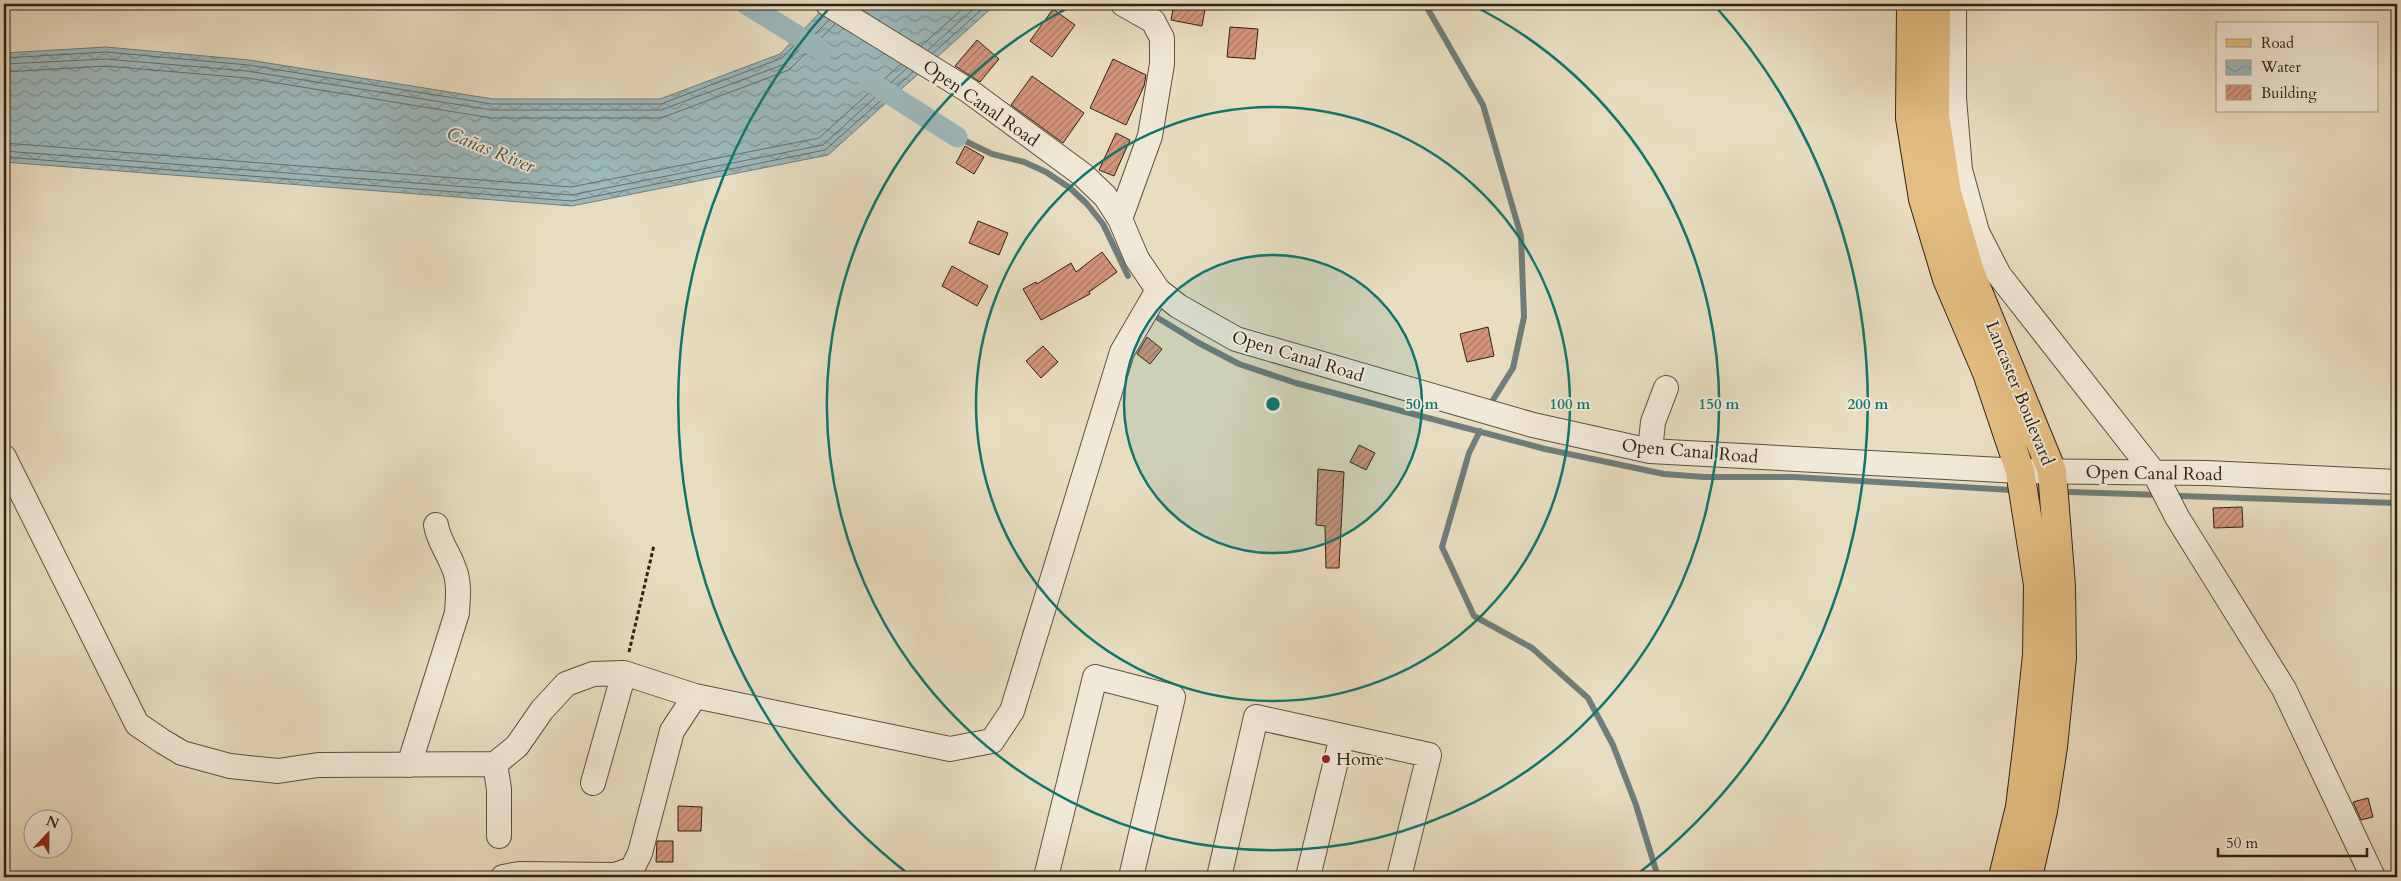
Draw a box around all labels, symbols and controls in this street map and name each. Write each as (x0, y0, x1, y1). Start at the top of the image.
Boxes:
legend (2216, 22, 2378, 112)
text: Road (2261, 33, 2294, 53)
street label: Open Canal Road (917, 54, 1044, 153)
text: Water (2260, 57, 2302, 77)
text: Building (2261, 83, 2317, 103)
water label: Cañas River (443, 121, 539, 180)
street label: Lancaster Boulevard (1979, 317, 2060, 470)
street label: Open Canal Road (1229, 325, 1367, 389)
text: 50 m (1405, 394, 1439, 414)
text: 100 m (1550, 394, 1591, 414)
text: 150 m (1699, 394, 1740, 414)
text: 200 m (1848, 394, 1889, 414)
centre of rings (1264, 395, 1282, 413)
street label: Open Canal Road (1621, 433, 1760, 470)
street label: Open Canal Road (2085, 460, 2223, 487)
place label: Home (1336, 747, 1384, 772)
marker: Home (1320, 753, 1332, 765)
north arrow (22, 808, 72, 858)
text: N (43, 811, 62, 833)
scale bar (2218, 826, 2367, 858)
text: 50 m (2226, 833, 2258, 853)

